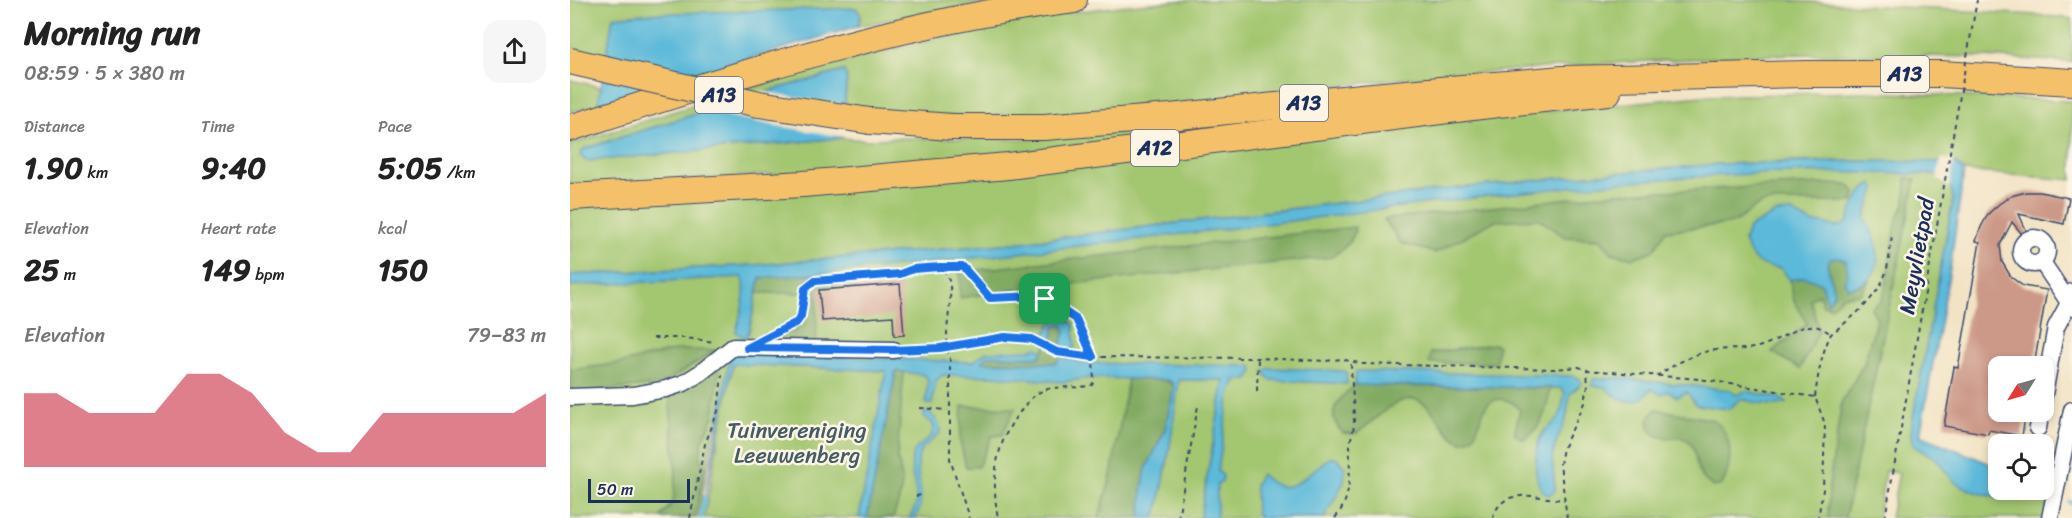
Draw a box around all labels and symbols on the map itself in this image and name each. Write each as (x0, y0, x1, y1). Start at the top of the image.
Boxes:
road number: A13 (1881, 56, 1929, 92)
road number: A13 (695, 77, 743, 113)
road number: A13 (1280, 85, 1328, 121)
road number: A12 (1131, 130, 1179, 166)
street label: Meyvlietpad (1887, 193, 1946, 317)
pin (1019, 273, 1070, 324)
north arrow (1988, 356, 2054, 422)
park label: Tuinvereniging Leeuwenberg (727, 411, 867, 475)
scale bar (588, 476, 690, 504)

